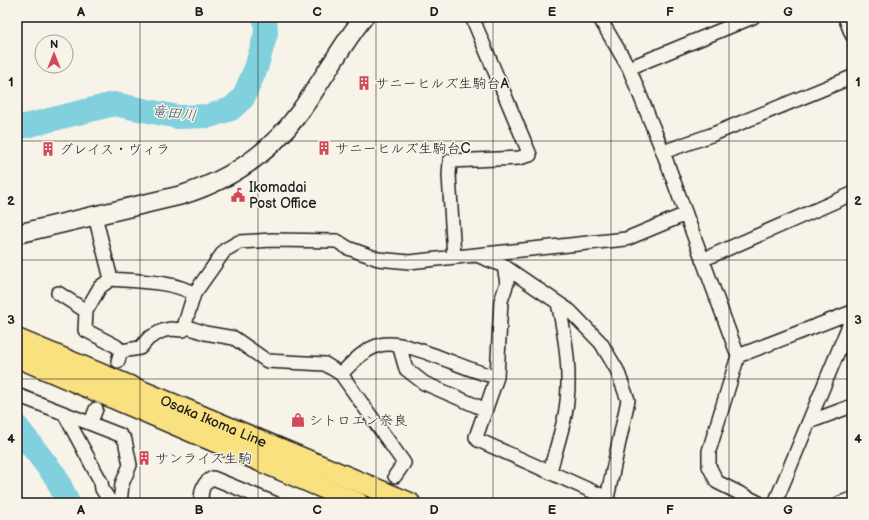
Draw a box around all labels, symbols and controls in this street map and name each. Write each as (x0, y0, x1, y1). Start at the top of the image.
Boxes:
text: A (76, 4, 85, 20)
text: B (194, 4, 204, 20)
text: C (312, 4, 322, 20)
text: D (429, 4, 439, 20)
text: E (548, 4, 557, 20)
text: F (666, 4, 674, 20)
text: G (783, 4, 793, 20)
north arrow (34, 34, 74, 74)
text: N (50, 38, 58, 51)
text: 1 (8, 74, 14, 90)
text: 1 (855, 74, 861, 90)
building icon: サニーヒルズ生駒台A (356, 75, 372, 91)
place label: サニーヒルズ生駒台A (375, 75, 509, 92)
water label: 竜田川 (151, 102, 197, 125)
building icon: サニーヒルズ生駒台C (316, 140, 332, 156)
place label: サニーヒルズ生駒台C (335, 140, 470, 157)
building icon: グレイス・ヴィラ (40, 141, 56, 157)
place label: グレイス・ヴィラ (59, 141, 170, 158)
place label: Ikomadai Post Office (249, 179, 317, 212)
public building icon: Ikomadai Post Office (230, 187, 246, 203)
text: 2 (7, 193, 15, 209)
text: 2 (854, 193, 862, 209)
text: 3 (7, 312, 15, 328)
text: 3 (854, 312, 862, 328)
street label: Osaka Ikoma Line (158, 392, 269, 451)
shop icon: シトロエン奈良 (290, 412, 306, 428)
place label: シトロエン奈良 (309, 412, 407, 429)
text: 4 (7, 431, 15, 447)
text: 4 (854, 431, 862, 447)
building icon: サンライズ生駒 (136, 450, 152, 466)
place label: サンライズ生駒 (155, 450, 252, 467)
text: A (76, 502, 85, 518)
text: B (194, 502, 204, 518)
text: C (312, 502, 322, 518)
text: D (429, 502, 439, 518)
text: E (548, 502, 557, 518)
text: F (666, 502, 674, 518)
text: G (783, 502, 793, 518)

